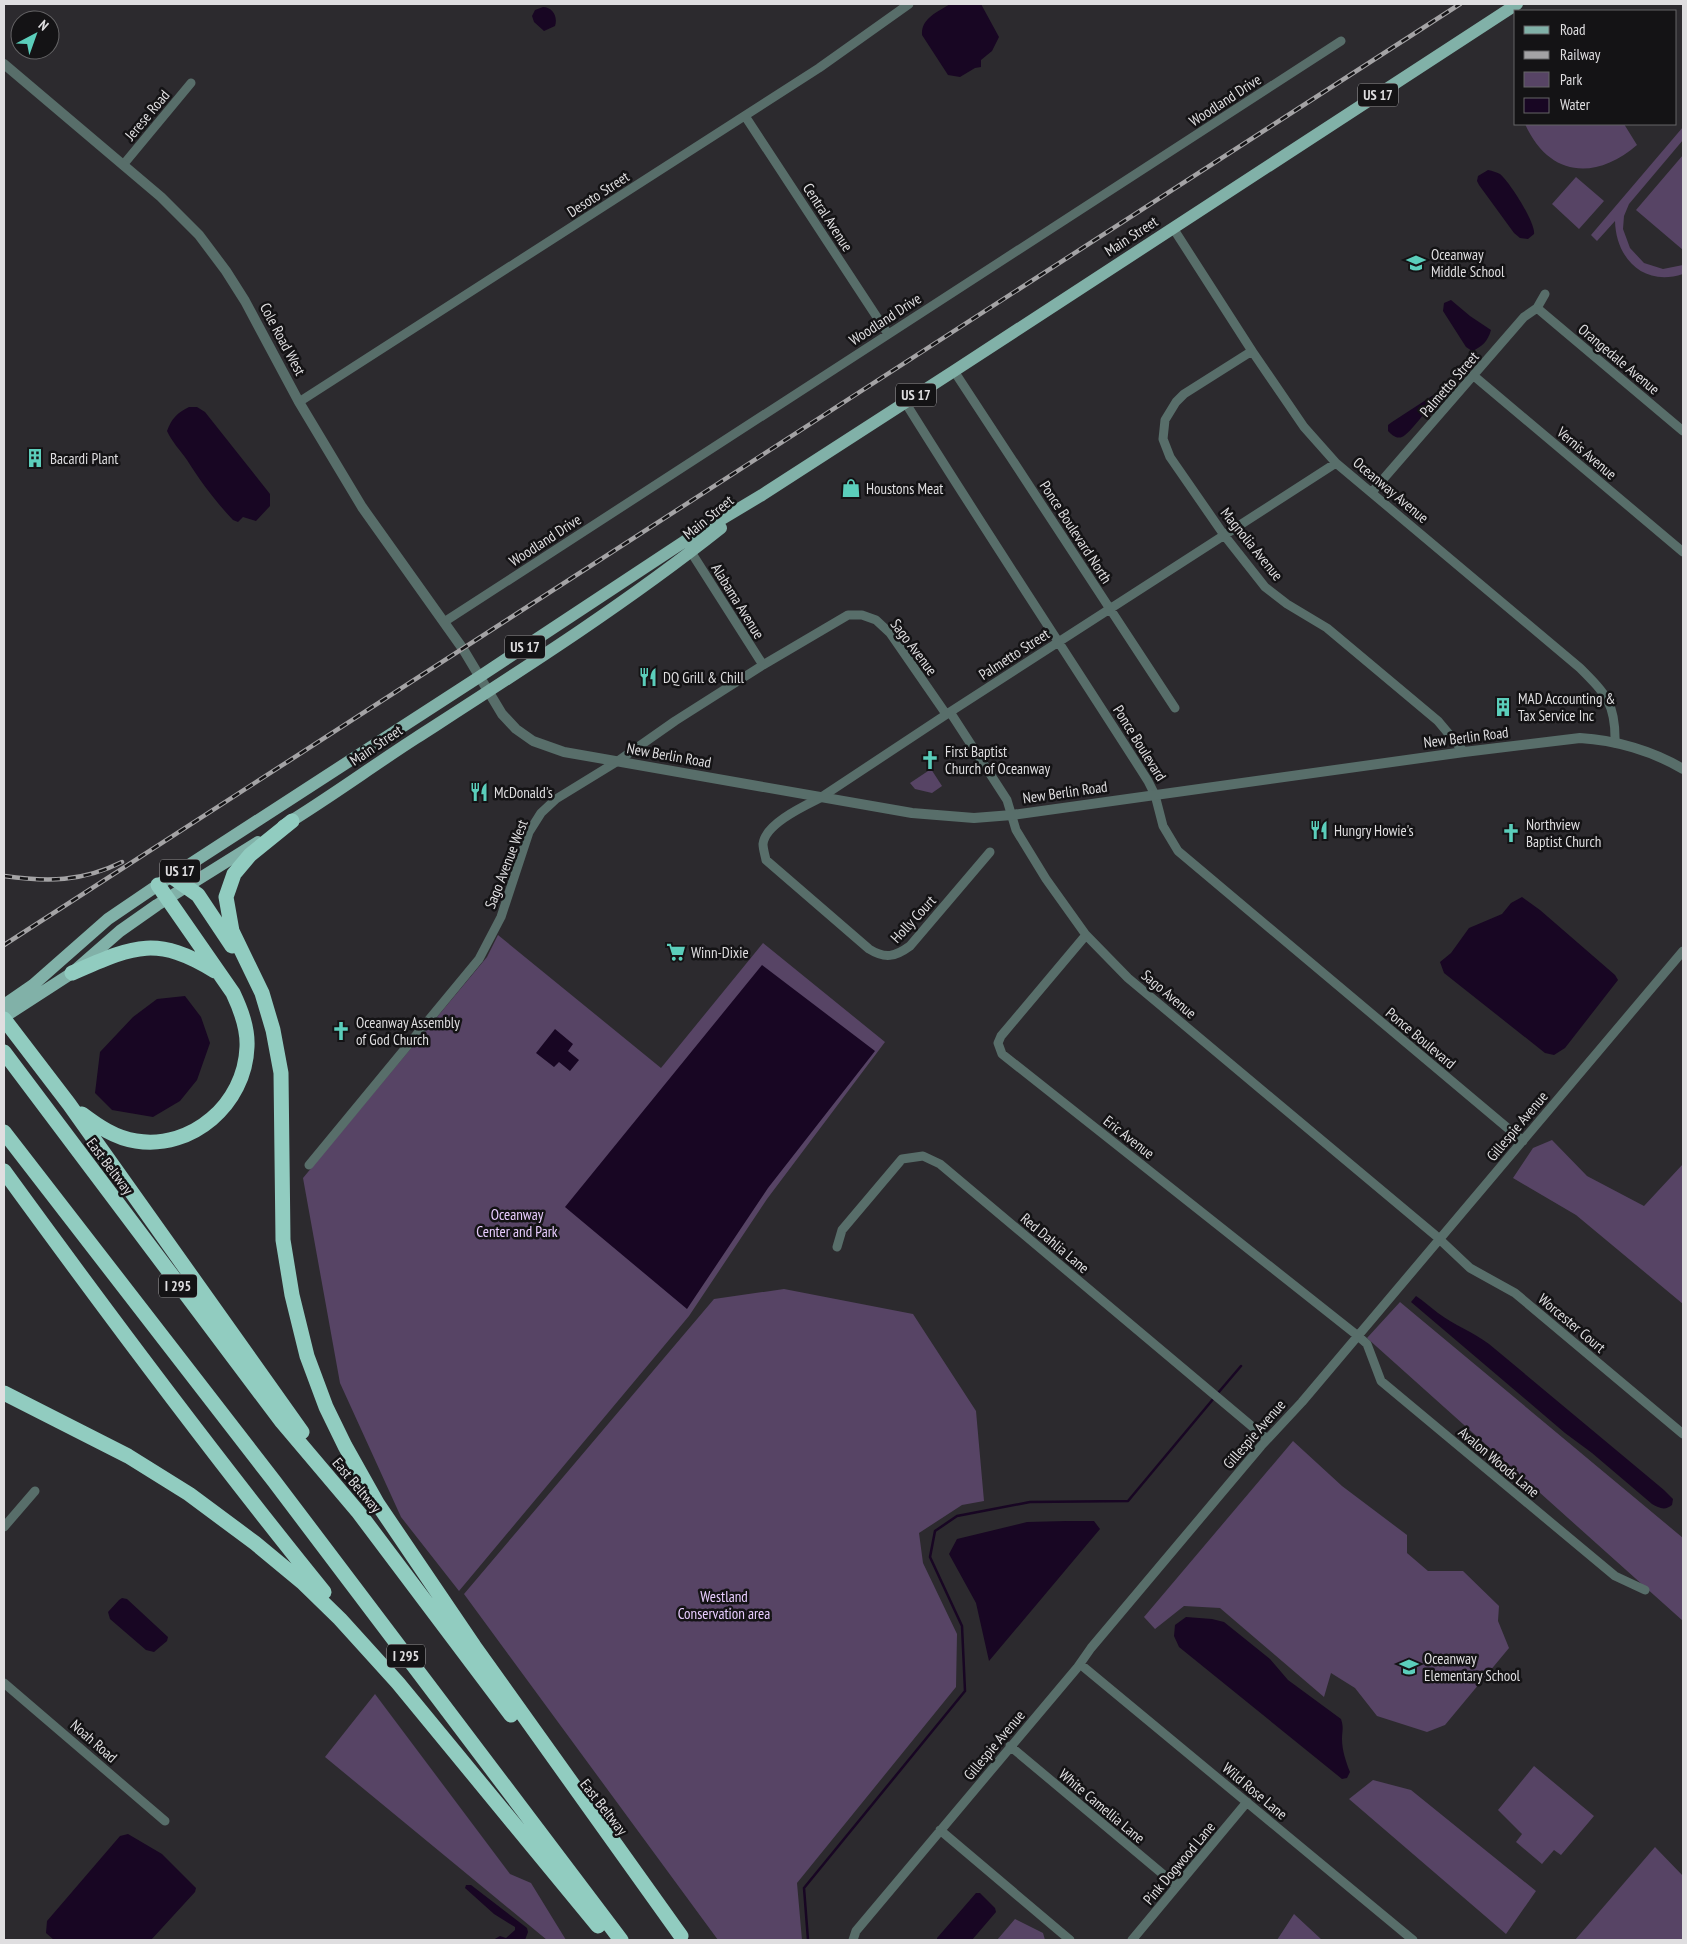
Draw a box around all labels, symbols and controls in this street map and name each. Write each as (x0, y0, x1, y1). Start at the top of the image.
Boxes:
north arrow (10, 10, 60, 60)
legend (1514, 10, 1677, 125)
text: N (35, 16, 52, 34)
text: Road (1560, 20, 1586, 39)
text: Railway (1560, 45, 1601, 64)
street label: Woodland Drive (1185, 70, 1265, 130)
text: Park (1560, 70, 1582, 89)
road number: US 17 (1358, 84, 1398, 106)
street label: Jerese Road (120, 86, 174, 145)
text: Water (1560, 95, 1591, 114)
street label: Desoto Street (563, 167, 633, 221)
street label: Central Avenue (799, 179, 857, 255)
street label: Main Street (1101, 212, 1161, 260)
place label: Oceanway Middle School (1431, 245, 1505, 281)
school or university icon: Oceanway Middle School (1405, 252, 1427, 274)
street label: Woodland Drive (845, 289, 925, 349)
street label: Cole Road West (256, 300, 310, 378)
street label: Orangedale Avenue (1574, 319, 1664, 399)
street label: Palmetto Street (1415, 347, 1483, 421)
road number: US 17 (896, 384, 936, 406)
street label: Vernis Avenue (1552, 422, 1621, 483)
building icon: Bacardi Plant (24, 447, 46, 469)
place label: Bacardi Plant (50, 449, 118, 468)
street label: Oceanway Avenue (1349, 453, 1433, 527)
shop icon: Houstons Meat (840, 477, 862, 499)
street label: Ponce Boulevard North (1036, 477, 1116, 587)
place label: Houstons Meat (866, 479, 943, 498)
street label: Main Street (679, 491, 737, 543)
street label: Magnolia Avenue (1217, 504, 1287, 584)
street label: Woodland Drive (505, 510, 585, 570)
street label: Alabama Avenue (707, 560, 769, 642)
street label: Sago Avenue (887, 615, 941, 679)
street label: Palmetto Street (975, 624, 1053, 684)
road number: US 17 (505, 636, 545, 659)
restaurant icon: DQ Grill & Chill (637, 666, 659, 688)
place label: DQ Grill & Chill (663, 668, 744, 687)
place label: MAD Accounting & Tax Service Inc (1518, 689, 1615, 725)
building icon: MAD Accounting & Tax Service Inc (1492, 696, 1514, 718)
street label: Ponce Boulevard (1109, 702, 1171, 784)
street label: Main Street (346, 720, 406, 770)
street label: New Berlin Road (1422, 722, 1510, 752)
street label: New Berlin Road (625, 738, 713, 772)
place label: First Baptist Church of Oceanway (945, 742, 1051, 778)
church icon: First Baptist Church of Oceanway (919, 749, 941, 771)
street label: New Berlin Road (1021, 777, 1109, 807)
restaurant icon: McDonald's (468, 781, 490, 803)
place label: McDonald's (494, 783, 553, 802)
place label: Northview Baptist Church (1526, 815, 1601, 851)
street label: Sago Avenue West (480, 817, 532, 911)
restaurant icon: Hungry Howie's (1308, 819, 1330, 841)
place label: Hungry Howie's (1334, 821, 1414, 840)
church icon: Northview Baptist Church (1500, 822, 1522, 844)
road number: US 17 (160, 859, 200, 882)
street label: Holly Court (886, 891, 940, 947)
supermarket icon: Winn-Dixie (665, 941, 687, 963)
place label: Winn-Dixie (691, 943, 749, 962)
street label: Sago Avenue (1138, 965, 1200, 1023)
street label: Ponce Boulevard (1382, 1003, 1460, 1073)
place label: Oceanway Assembly of God Church (356, 1013, 460, 1049)
church icon: Oceanway Assembly of God Church (330, 1020, 352, 1042)
street label: Gillespie Avenue (1482, 1087, 1552, 1165)
street label: Eric Avenue (1100, 1111, 1158, 1163)
street label: East Beltway (82, 1134, 138, 1198)
park label: Oceanway Center and Park (476, 1205, 558, 1241)
street label: Red Dahlia Lane (1017, 1209, 1093, 1277)
road number: I 295 (159, 1274, 197, 1298)
street label: Worcester Court (1534, 1289, 1610, 1357)
street label: Gillespie Avenue (1219, 1395, 1289, 1473)
street label: Avalon Woods Lane (1455, 1423, 1543, 1501)
street label: East Beltway (328, 1454, 386, 1517)
park label: Westland Conservation area (678, 1587, 770, 1623)
road number: I 295 (387, 1644, 425, 1668)
place label: Oceanway Elementary School (1424, 1649, 1521, 1685)
school or university icon: Oceanway Elementary School (1398, 1656, 1420, 1678)
street label: Gillespie Avenue (959, 1706, 1029, 1784)
street label: Noah Road (67, 1715, 121, 1767)
street label: Wild Rose Lane (1219, 1758, 1291, 1824)
street label: White Camellia Lane (1055, 1765, 1149, 1847)
street label: East Beltway (576, 1775, 632, 1839)
street label: Pink Dogwood Lane (1139, 1818, 1219, 1908)

